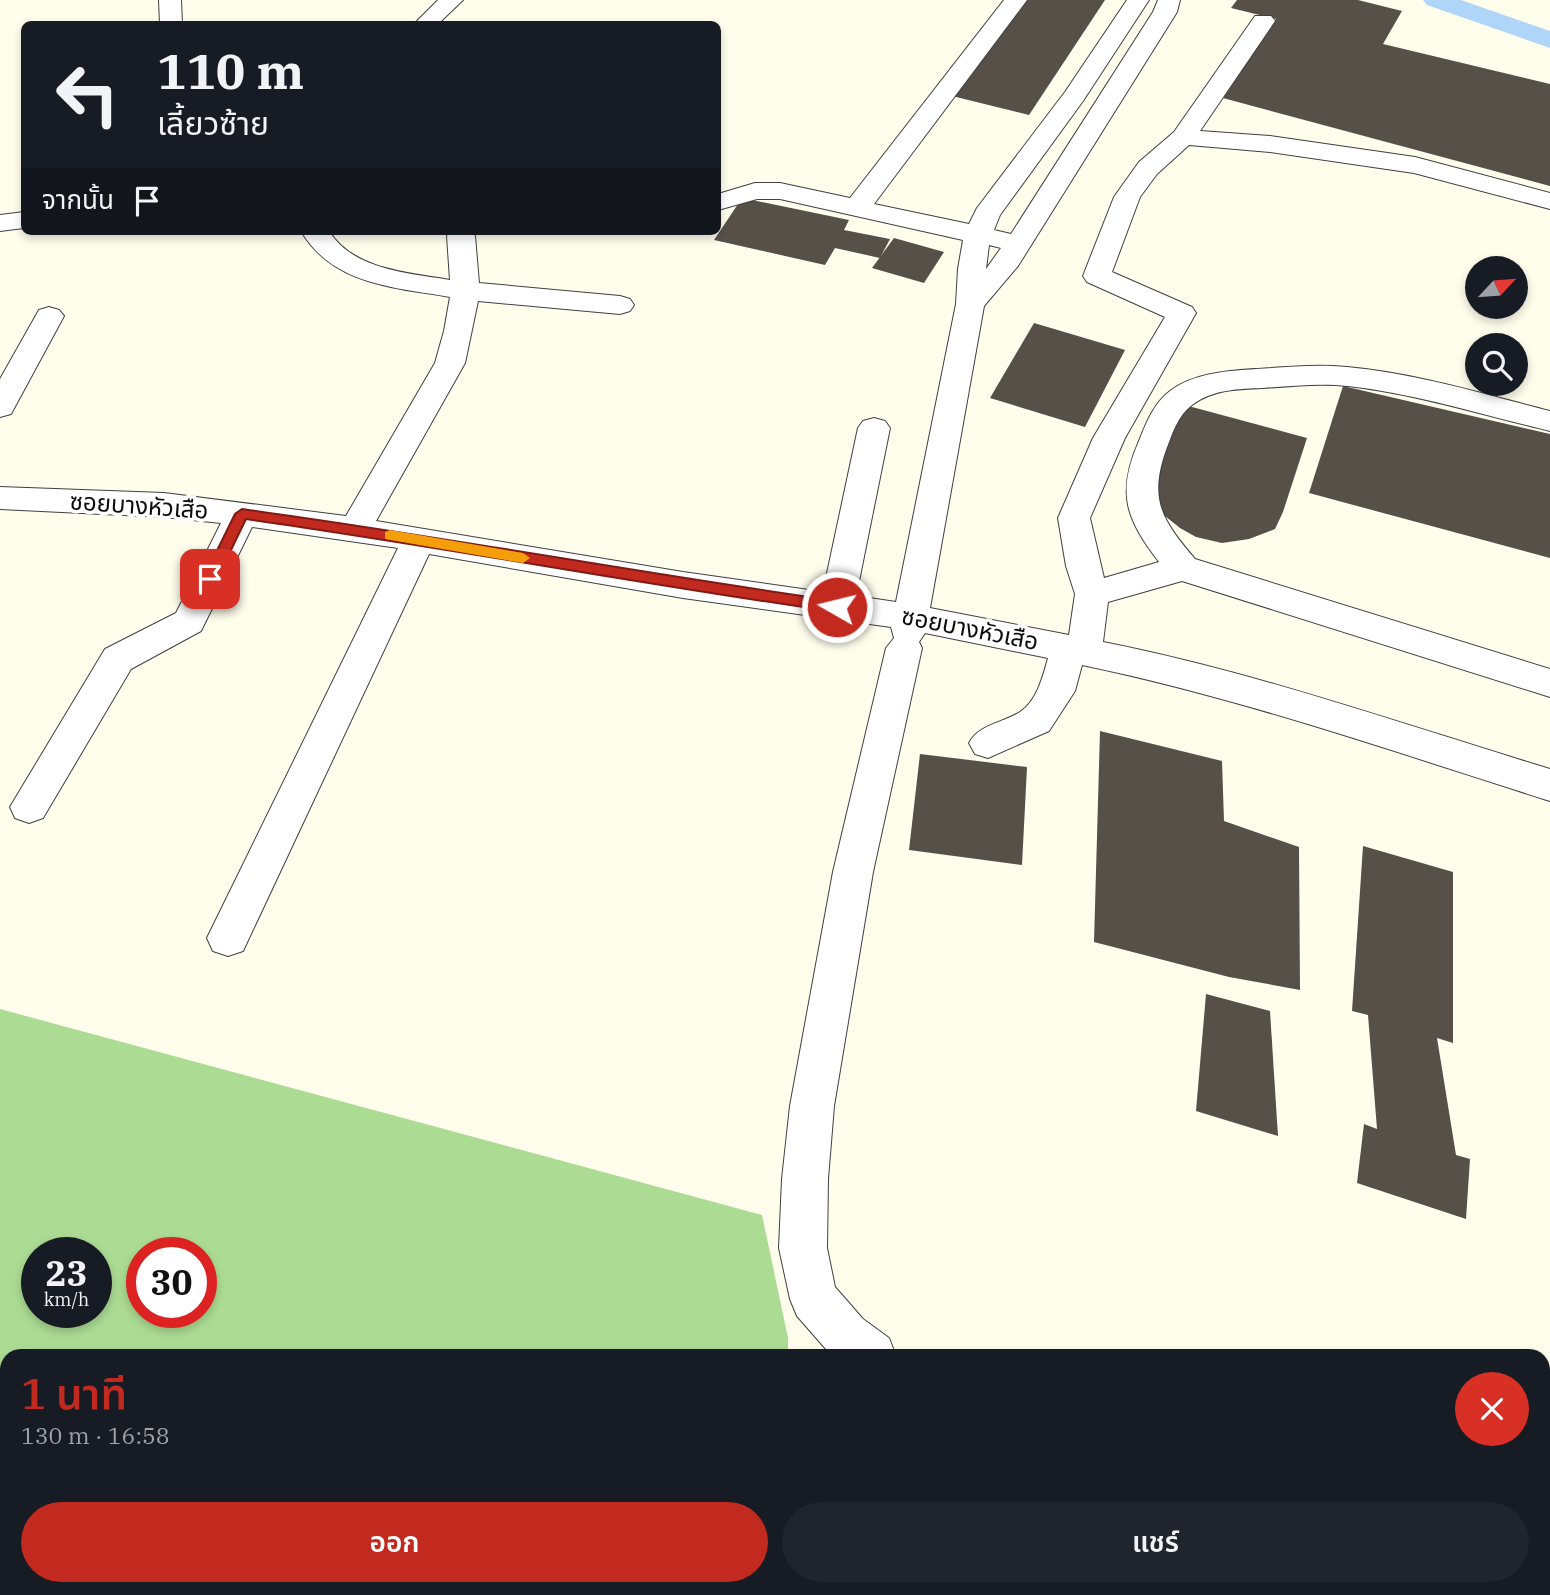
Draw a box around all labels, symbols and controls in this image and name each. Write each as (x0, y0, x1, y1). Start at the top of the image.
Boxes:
text: 110 m (157, 39, 304, 102)
icon: left (42, 49, 133, 140)
text: เลี้ยวซ้าย (157, 102, 269, 144)
text: จากนั้น (42, 182, 114, 216)
icon: arrive (128, 182, 166, 220)
north arrow (1465, 256, 1528, 318)
map controls (1465, 256, 1528, 396)
button: search (1465, 333, 1528, 396)
street label: ซอยบางหัวเสือ (69, 484, 209, 526)
pin (180, 549, 240, 609)
icon: arrive (191, 560, 229, 598)
position arrow (800, 570, 874, 644)
street label: ซอยบางหัวเสือ (899, 599, 1041, 657)
speed limit sign: 30 (126, 1237, 217, 1328)
text: 23 (45, 1250, 88, 1296)
text: km/h (44, 1288, 89, 1311)
text: 1 นาที (21, 1366, 127, 1421)
button: close (1455, 1372, 1529, 1446)
text: 130 m · 16:58 (21, 1420, 170, 1450)
button: ออก (21, 1502, 768, 1582)
button: แชร์ (782, 1502, 1529, 1582)

